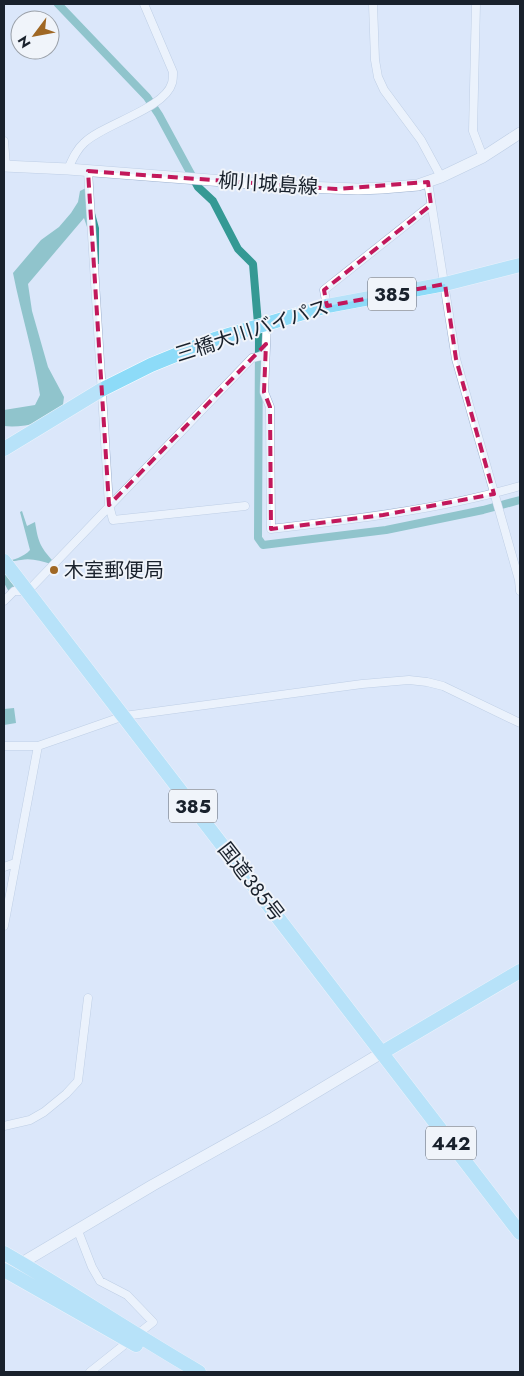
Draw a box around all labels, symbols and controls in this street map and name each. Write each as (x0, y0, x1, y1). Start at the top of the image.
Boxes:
north arrow (10, 10, 60, 60)
text: N (13, 32, 35, 52)
street label: 柳川城島線 (217, 166, 319, 202)
road number: 385 (368, 278, 416, 310)
street label: 三橋大川バイパス (172, 293, 332, 369)
place label: 木室郵便局 (64, 556, 164, 585)
marker: 木室郵便局 (48, 564, 60, 576)
road number: 385 (169, 789, 217, 822)
street label: 国道385号 (211, 836, 291, 928)
road number: 442 (426, 1126, 476, 1160)

